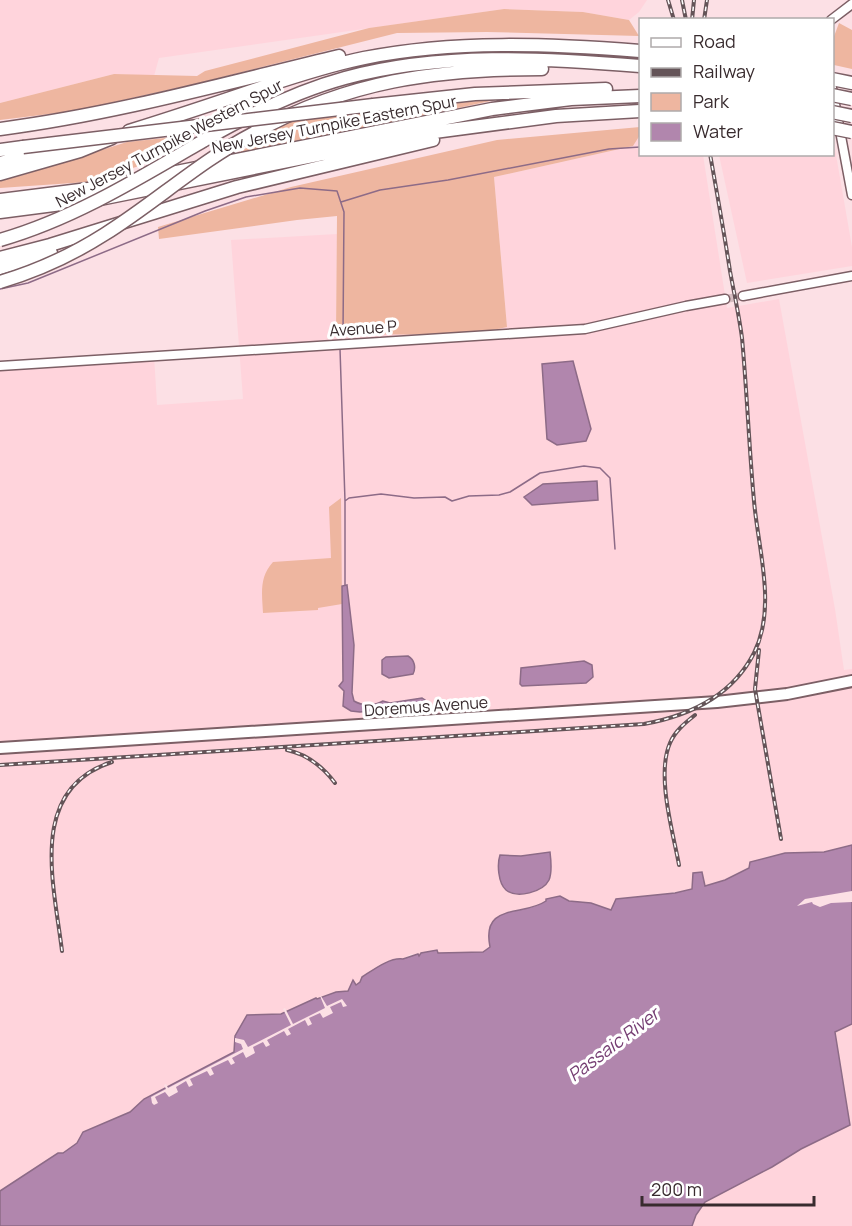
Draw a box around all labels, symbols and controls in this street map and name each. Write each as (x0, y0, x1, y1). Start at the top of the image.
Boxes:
legend (639, 18, 834, 156)
text: Road (693, 29, 736, 53)
text: Railway (693, 59, 755, 83)
street label: New Jersey Turnpike Western Spur (52, 73, 287, 212)
street label: New Jersey Turnpike Eastern Spur (210, 89, 458, 159)
text: Park (693, 89, 730, 113)
text: Water (693, 119, 743, 143)
street label: Avenue P (328, 315, 398, 341)
street label: Doremus Avenue (363, 691, 489, 721)
water label: Passaic River (562, 1000, 666, 1086)
scale bar (642, 1169, 814, 1207)
text: 200 m (651, 1177, 702, 1201)

